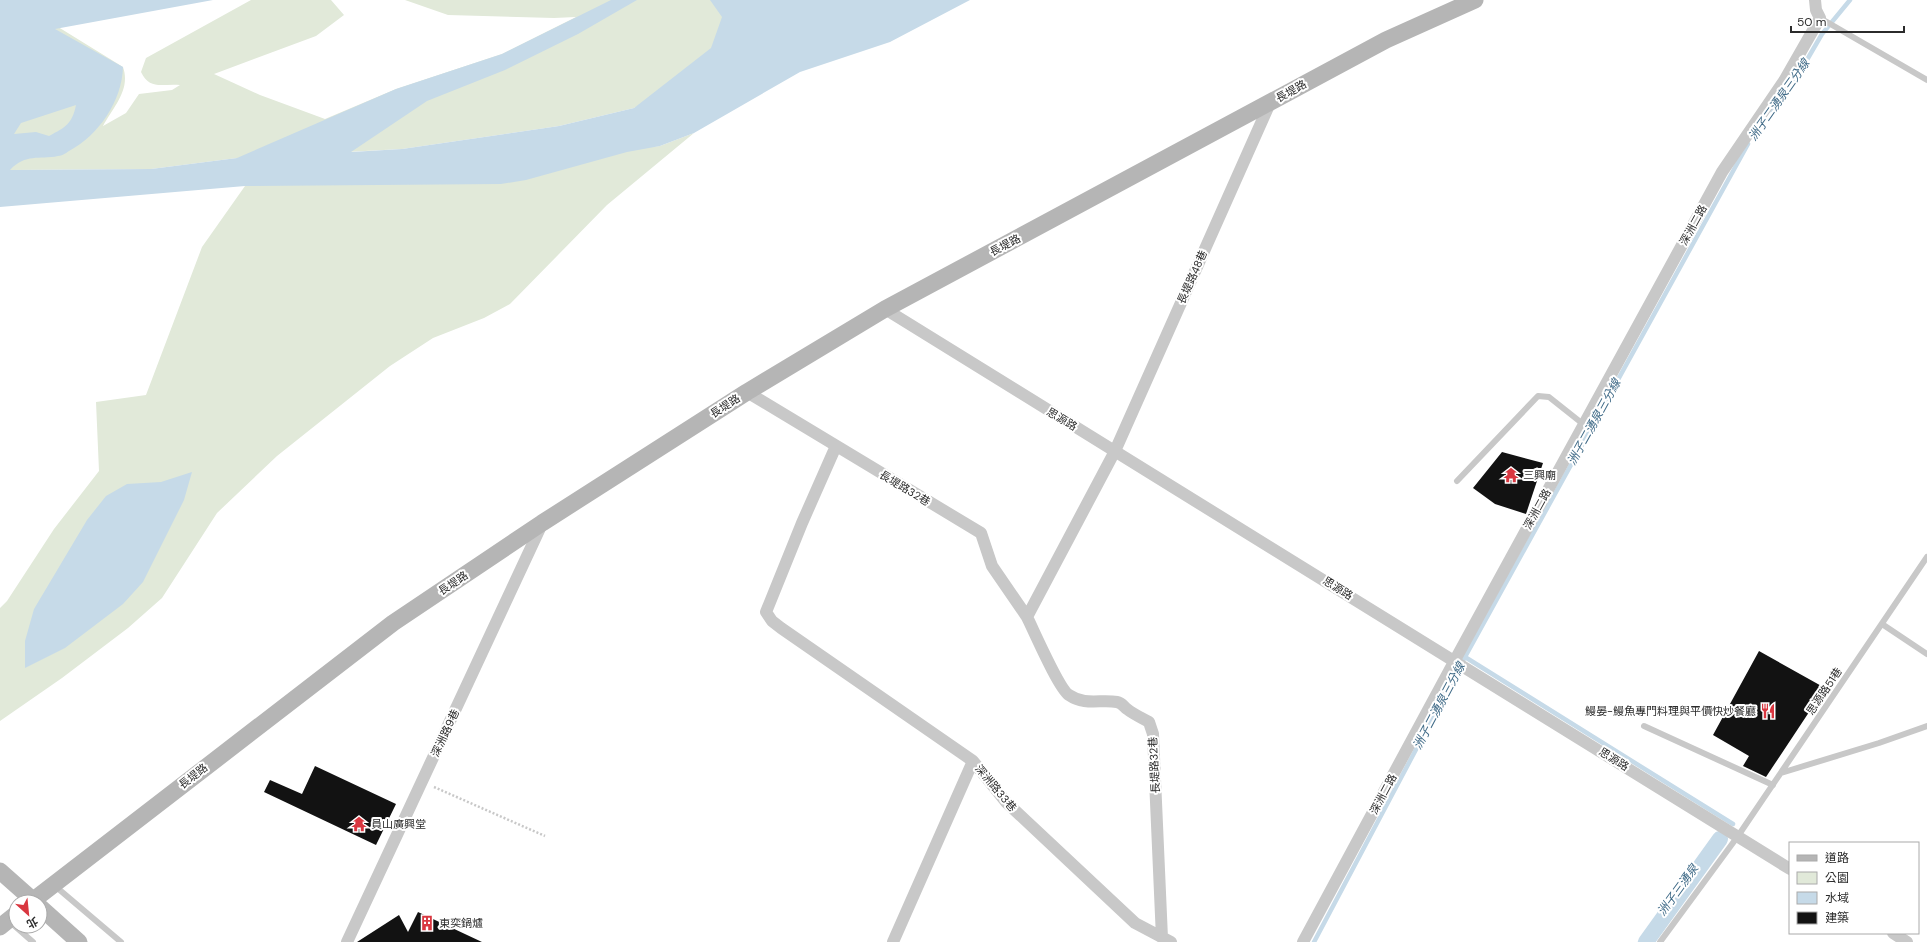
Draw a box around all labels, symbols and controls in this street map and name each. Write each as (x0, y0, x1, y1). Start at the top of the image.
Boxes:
scale bar (1791, 8, 1904, 34)
text: 50 m (1797, 14, 1826, 30)
water label: 洲子二湧泉三分線 (1745, 54, 1814, 144)
street label: 長堤路 (1273, 77, 1309, 105)
street label: 深洲二路 (1676, 202, 1710, 248)
street label: 長堤路 (987, 231, 1023, 259)
street label: 長堤路48巷 (1174, 248, 1210, 306)
water label: 洲子二湧泉三分線 (1564, 374, 1625, 468)
street label: 長堤路 (707, 391, 743, 421)
street label: 思源路 (1044, 405, 1080, 433)
temple icon: 三興廟 (1502, 466, 1520, 484)
street label: 長堤路32巷 (877, 467, 933, 509)
place label: 三興廟 (1523, 468, 1556, 482)
street label: 深洲二路 (1520, 486, 1554, 532)
street label: 長堤路 (435, 568, 471, 598)
street label: 思源路 (1320, 573, 1356, 603)
water label: 洲子二湧泉三分線 (1409, 658, 1470, 752)
street label: 思源路51巷 (1803, 665, 1845, 717)
restaurant icon: 鰻晏-鰻魚專門料理與平價快炒餐廳 (1759, 702, 1777, 720)
place label: 鰻晏-鰻魚專門料理與平價快炒餐廳 (1585, 704, 1756, 718)
street label: 深洲路9巷 (428, 707, 462, 759)
street label: 長堤路32巷 (1146, 736, 1162, 794)
street label: 思源路 (1596, 744, 1632, 774)
street label: 長堤路 (176, 760, 210, 792)
street label: 深洲路33巷 (972, 762, 1020, 814)
street label: 深洲二路 (1366, 771, 1400, 817)
temple icon: 員山廣興堂 (350, 815, 368, 833)
place label: 員山廣興堂 (371, 817, 426, 831)
legend (1789, 842, 1919, 934)
text: 道路 (1825, 850, 1849, 866)
water label: 洲子三湧泉 (1654, 860, 1703, 919)
text: 公園 (1825, 870, 1849, 886)
text: 水域 (1825, 890, 1849, 906)
north arrow (8, 894, 48, 934)
text: 建築 (1825, 910, 1849, 926)
text: 北 (24, 914, 41, 932)
building icon: 東奕鍋爐 (418, 914, 436, 932)
place label: 東奕鍋爐 (439, 916, 483, 930)

